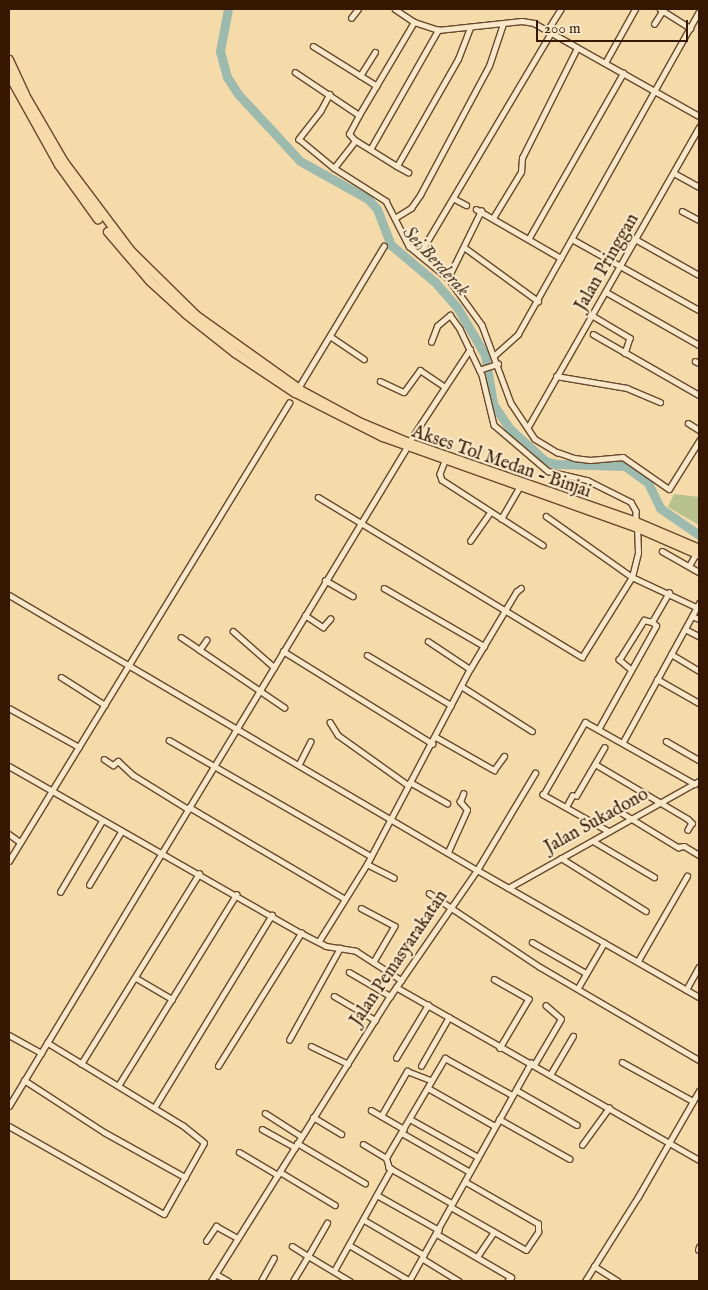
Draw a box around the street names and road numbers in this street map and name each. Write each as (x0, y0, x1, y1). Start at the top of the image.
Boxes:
street label: Jalan Pringgan (571, 210, 645, 316)
street label: Akses Tol Medan - Binjai (409, 422, 593, 504)
street label: Jalan Sukadono (541, 785, 653, 859)
street label: Jalan Pemasyarakatan (347, 887, 453, 1031)

